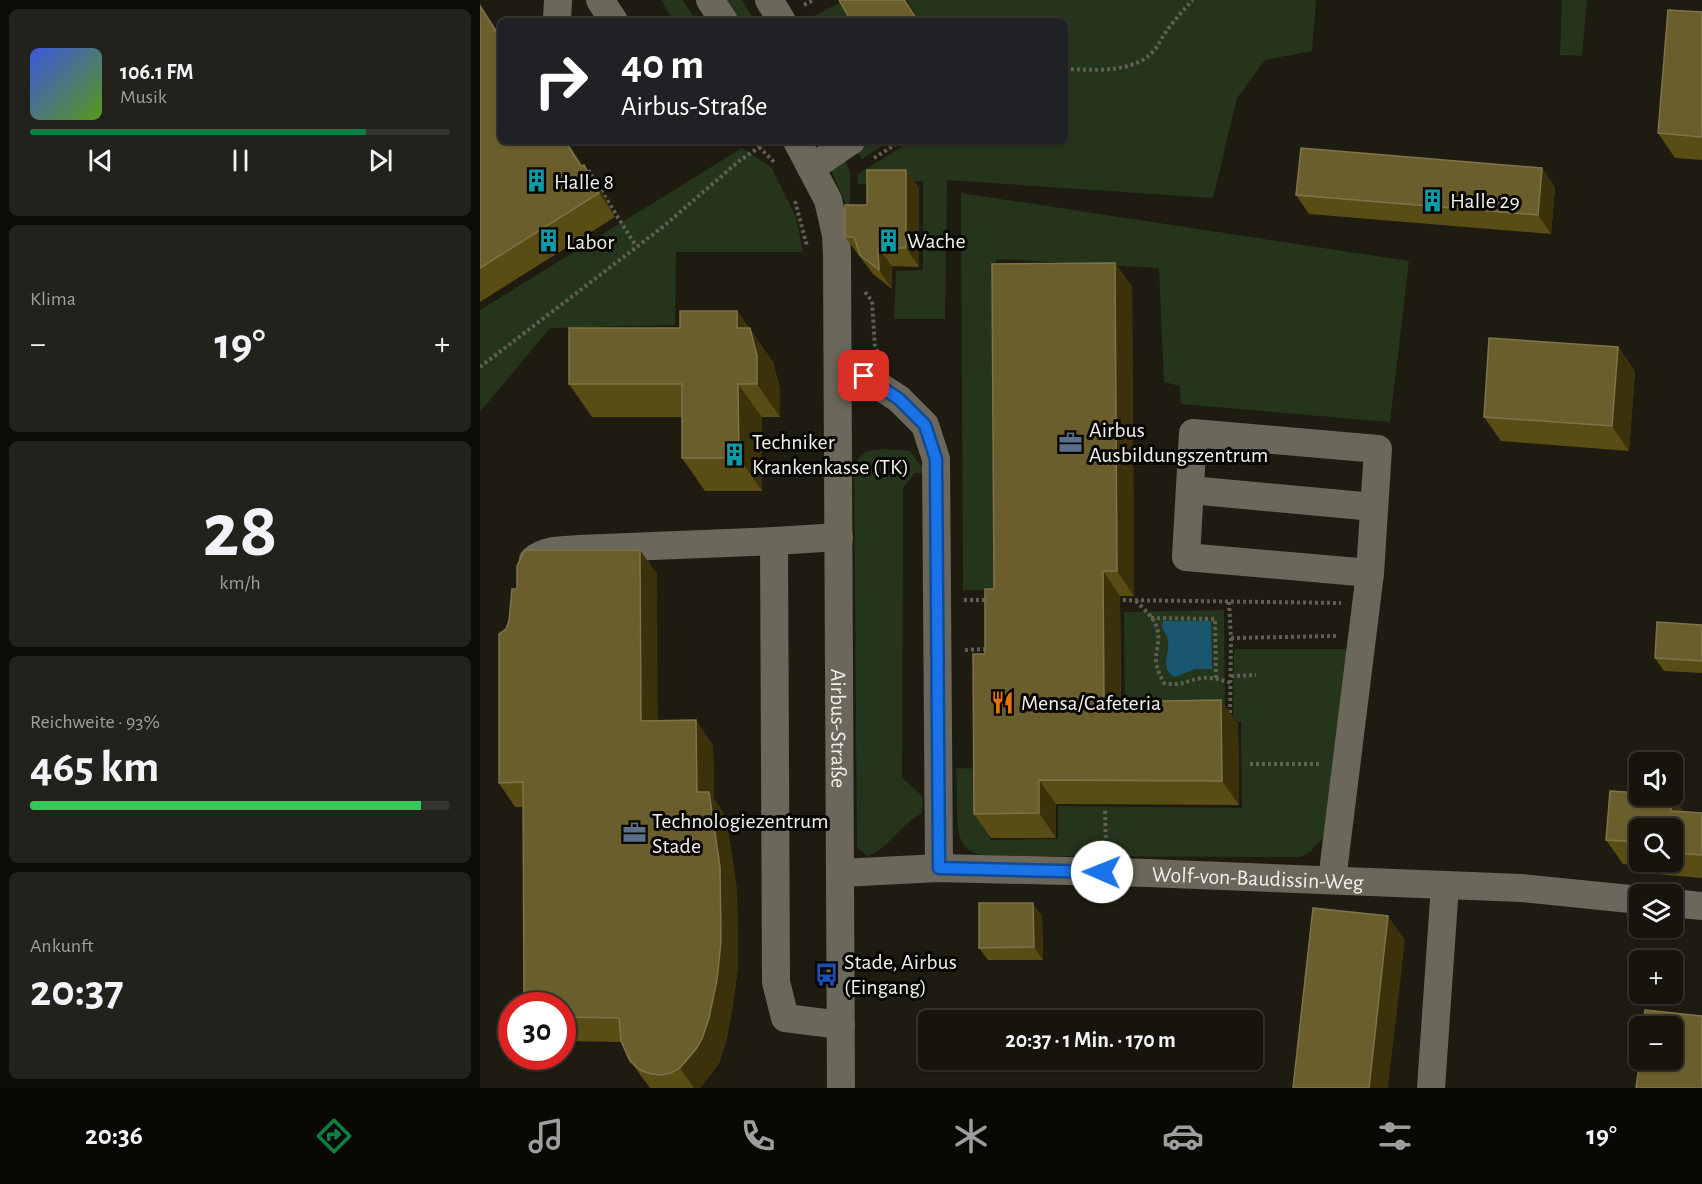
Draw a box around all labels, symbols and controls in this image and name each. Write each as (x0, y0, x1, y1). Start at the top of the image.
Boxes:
icon: right (522, 42, 600, 120)
text: 40 m (621, 44, 704, 86)
text: 106.1 FM (120, 61, 194, 83)
text: Musik (120, 87, 167, 107)
text: Airbus-Straße (621, 93, 768, 120)
icon: previous (84, 144, 117, 177)
icon: pause (224, 144, 257, 177)
icon: next (364, 144, 397, 177)
building icon: Halle 8 (523, 168, 549, 194)
place label: Halle 8 (554, 171, 614, 193)
building icon: Halle 29 (1419, 187, 1445, 213)
place label: Halle 29 (1450, 190, 1520, 212)
building icon: Wache (876, 227, 902, 253)
building icon: Labor (535, 228, 561, 254)
place label: Wache (907, 230, 966, 252)
place label: Labor (566, 231, 614, 253)
text: Klima (30, 289, 76, 309)
text: 19° (214, 322, 266, 367)
text: − (30, 328, 46, 361)
text: + (434, 328, 450, 361)
pin (838, 350, 889, 401)
icon: arrive (847, 359, 880, 392)
place label: Airbus Ausbildungszentrum (1089, 419, 1268, 466)
office icon: Airbus Ausbildungszentrum (1058, 429, 1084, 455)
place label: Techniker Krankenkasse (TK) (752, 431, 909, 478)
building icon: Techniker Krankenkasse (TK) (721, 441, 747, 467)
text: 28 (202, 493, 278, 571)
text: km/h (219, 573, 261, 593)
street label: Airbus-Straße (827, 669, 850, 788)
restaurant icon: Mensa/Cafeteria (990, 689, 1016, 715)
place label: Mensa/Cafeteria (1021, 692, 1161, 714)
text: Reichweite · 93% (30, 712, 160, 732)
text: 465 km (30, 745, 159, 790)
map controls (1629, 752, 1683, 1070)
button: sound (1629, 752, 1683, 806)
place label: Technologiezentrum Stade (652, 810, 829, 857)
button: search (1629, 818, 1683, 872)
office icon: Technologiezentrum Stade (621, 820, 647, 846)
position arrow (1070, 840, 1134, 904)
street label: Wolf-von-Baudissin-Weg (1151, 863, 1364, 894)
button: layers (1629, 884, 1683, 938)
text: Ankunft (30, 936, 94, 956)
button: + (1629, 950, 1683, 1004)
place label: Stade, Airbus (Eingang) (844, 951, 957, 998)
bus stop icon: Stade, Airbus (Eingang) (813, 961, 839, 987)
text: 20:37 (30, 969, 124, 1014)
speed limit sign: 30 (498, 992, 576, 1070)
button: − (1629, 1016, 1683, 1070)
text: 20:37 · 1 Min. · 170 m (1005, 1029, 1176, 1051)
icon: directions (313, 1115, 355, 1157)
icon: music (525, 1115, 567, 1157)
icon: phone (737, 1115, 779, 1157)
icon: climate (950, 1115, 992, 1157)
icon: car (1162, 1115, 1204, 1157)
icon: filters (1374, 1115, 1416, 1157)
text: 20:36 (85, 1122, 143, 1149)
text: 19° (1586, 1122, 1617, 1149)

